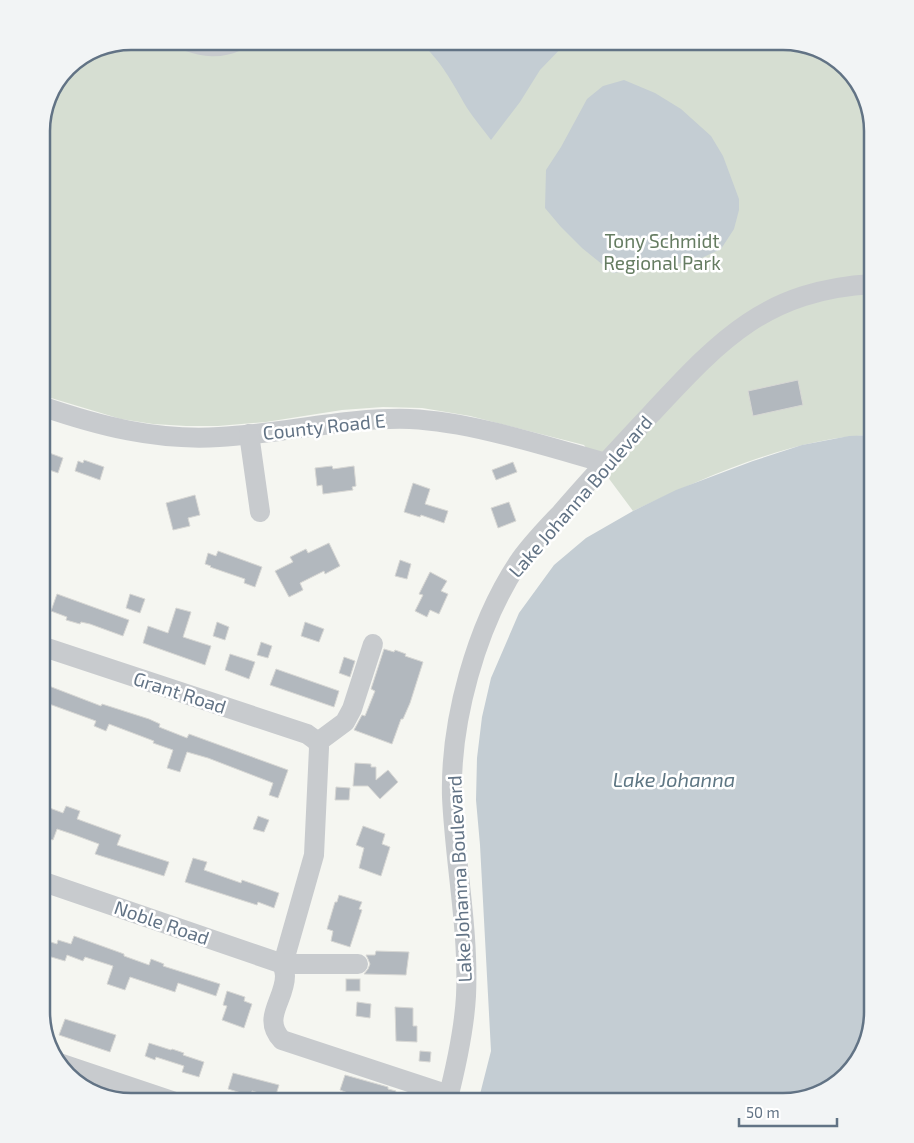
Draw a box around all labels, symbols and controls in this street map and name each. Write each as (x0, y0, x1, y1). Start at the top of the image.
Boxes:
park label: Tony Schmidt Regional Park (603, 229, 721, 274)
street label: County Road E (262, 408, 386, 444)
street label: Lake Johanna Boulevard (503, 410, 657, 582)
street label: Grant Road (131, 666, 229, 718)
water label: Lake Johanna (613, 767, 735, 791)
street label: Lake Johanna Boulevard (442, 775, 476, 983)
street label: Noble Road (112, 895, 212, 949)
scale bar (739, 1096, 836, 1128)
text: 50 m (746, 1103, 780, 1121)

